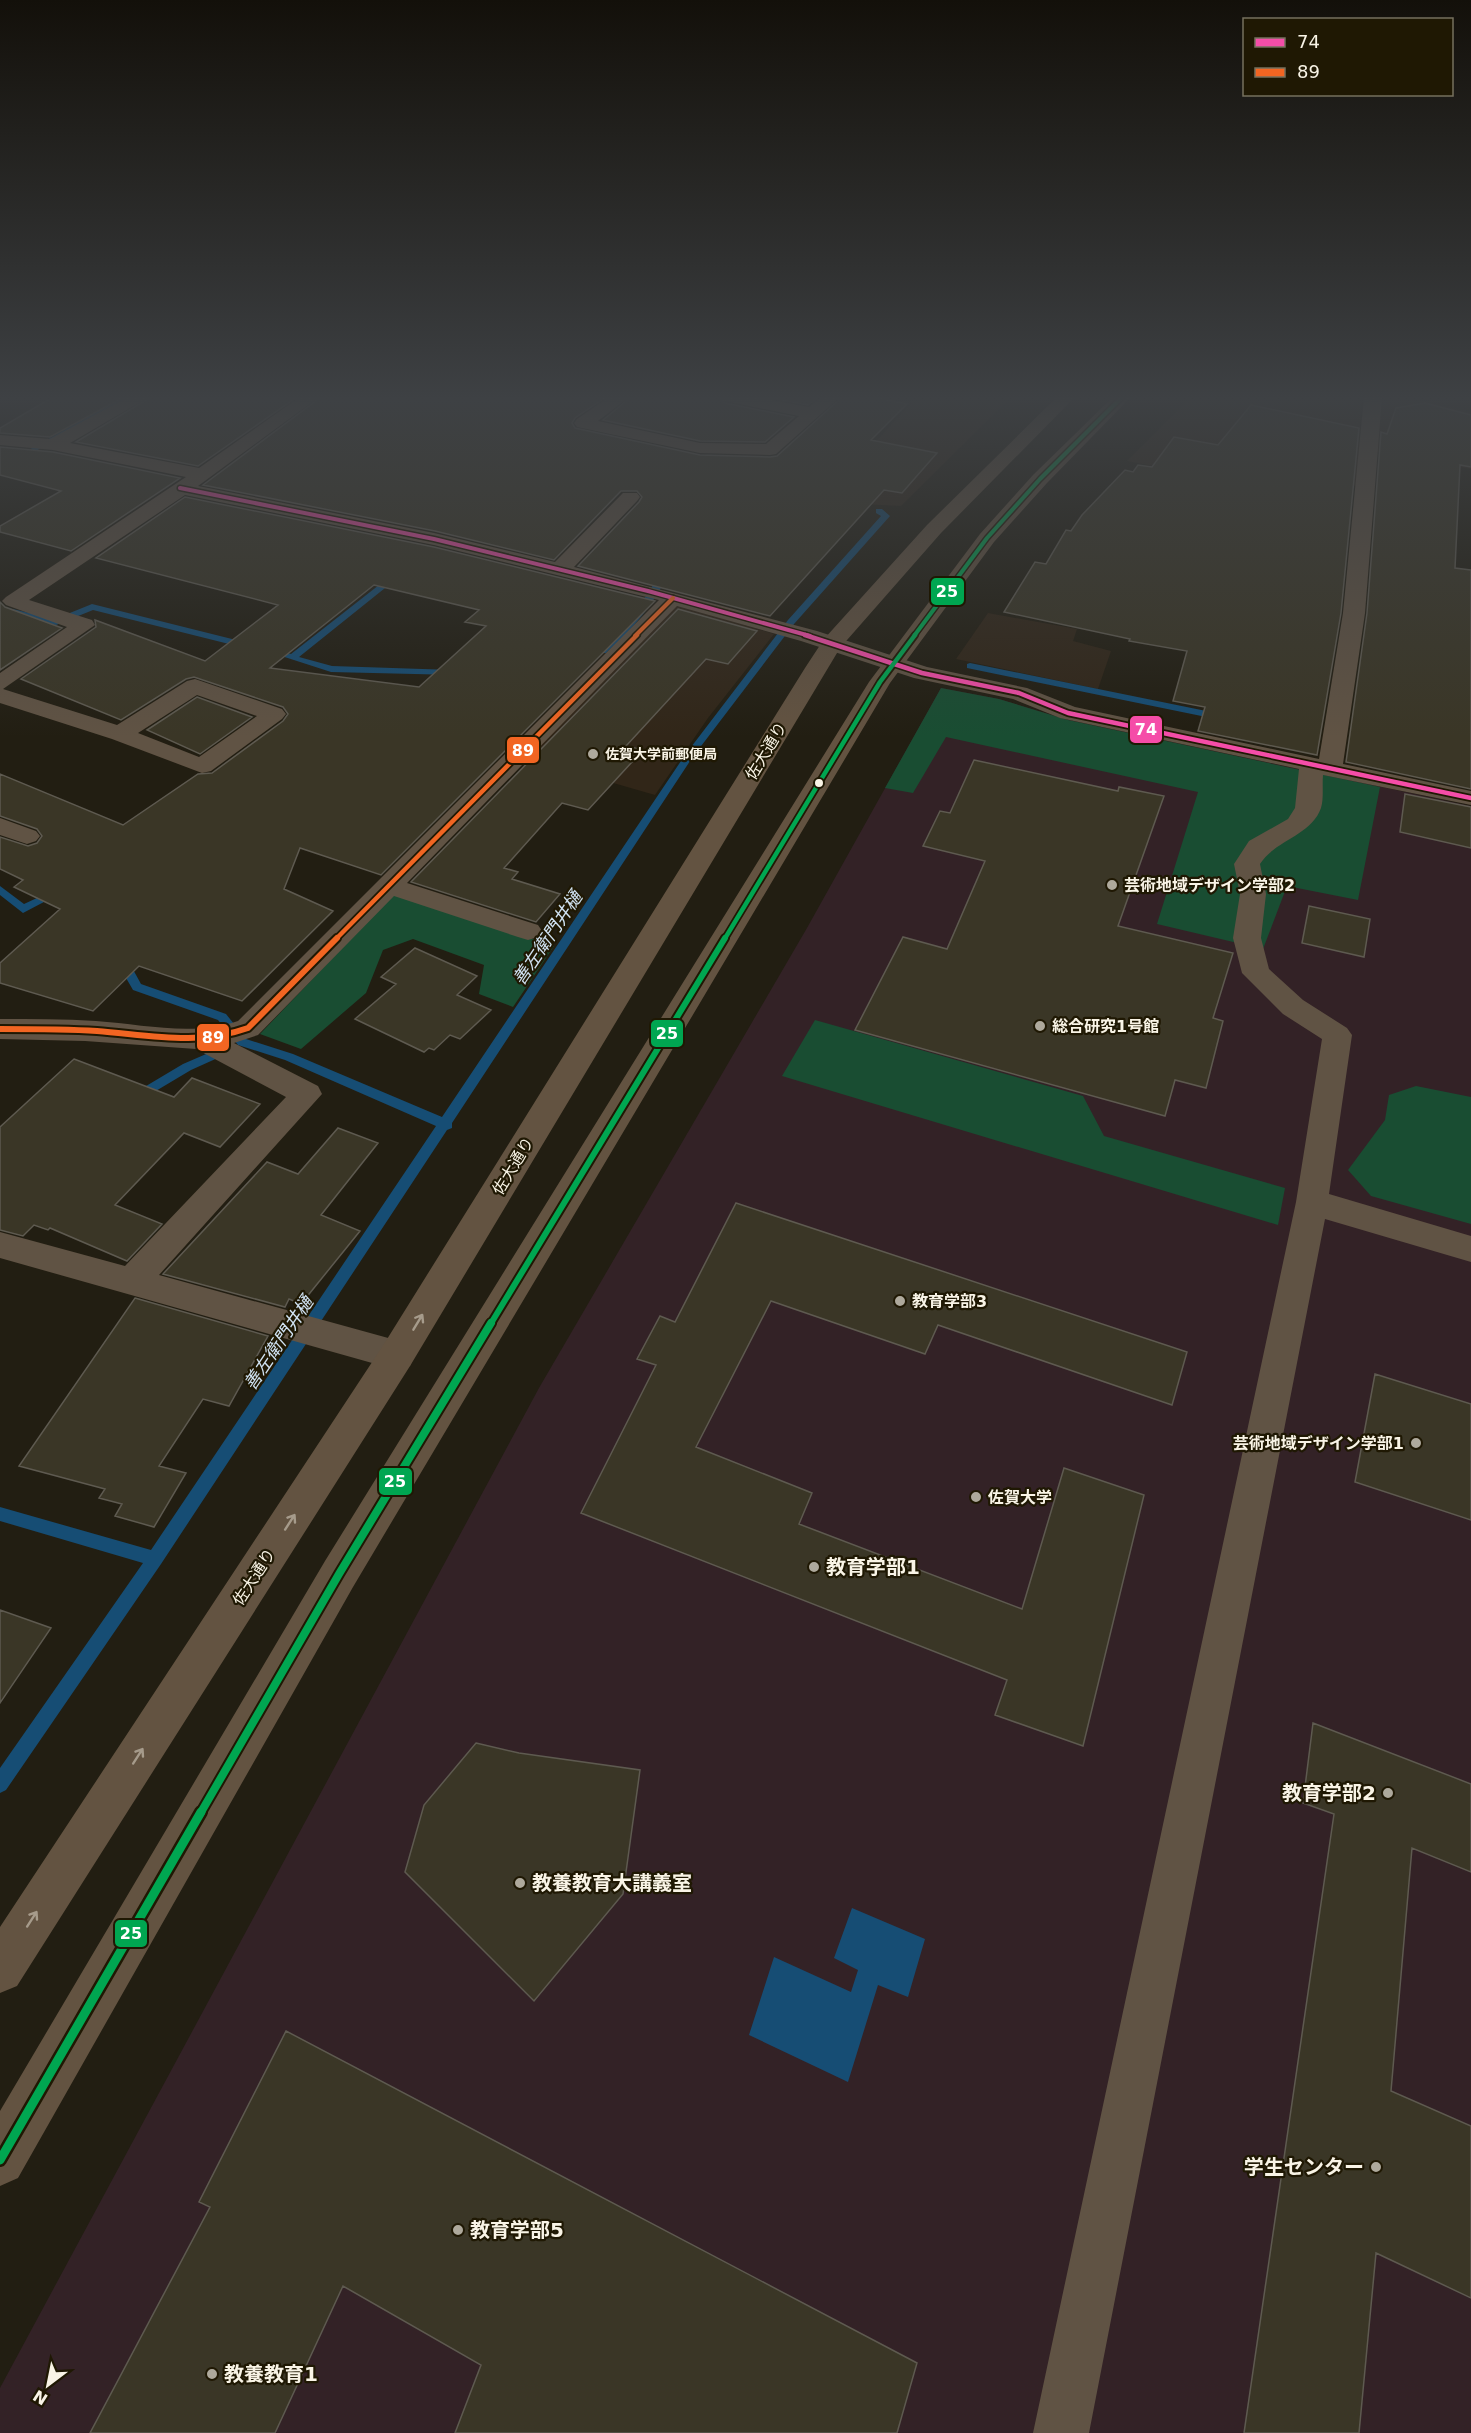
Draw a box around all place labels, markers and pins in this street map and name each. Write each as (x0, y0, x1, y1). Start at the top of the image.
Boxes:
place label: 佐賀大学前郵便局 (605, 746, 717, 762)
marker: 佐賀大学前郵便局 (586, 747, 600, 761)
unlabelled marker (813, 777, 825, 789)
place label: 芸術地域デザイン学部2 (1124, 876, 1295, 895)
marker: 芸術地域デザイン学部2 (1105, 878, 1119, 892)
place label: 総合研究1号館 (1052, 1017, 1159, 1036)
marker: 総合研究1号館 (1033, 1019, 1047, 1033)
place label: 教育学部3 (912, 1292, 987, 1311)
marker: 教育学部3 (893, 1294, 907, 1308)
place label: 芸術地域デザイン学部1 (1233, 1434, 1404, 1453)
marker: 芸術地域デザイン学部1 (1409, 1436, 1423, 1450)
place label: 佐賀大学 (987, 1488, 1052, 1507)
marker: 佐賀大学 (969, 1490, 983, 1504)
place label: 教育学部1 (826, 1555, 920, 1579)
marker: 教育学部1 (807, 1560, 821, 1574)
place label: 教育学部2 (1282, 1781, 1376, 1805)
marker: 教育学部2 (1381, 1786, 1395, 1800)
place label: 教養教育大講義室 (532, 1871, 692, 1895)
marker: 教養教育大講義室 (513, 1876, 527, 1890)
place label: 学生センター (1244, 2155, 1364, 2179)
marker: 学生センター (1369, 2160, 1383, 2174)
place label: 教育学部5 (470, 2218, 564, 2242)
marker: 教育学部5 (451, 2223, 465, 2237)
place label: 教養教育1 (224, 2362, 318, 2386)
marker: 教養教育1 (205, 2367, 219, 2381)

